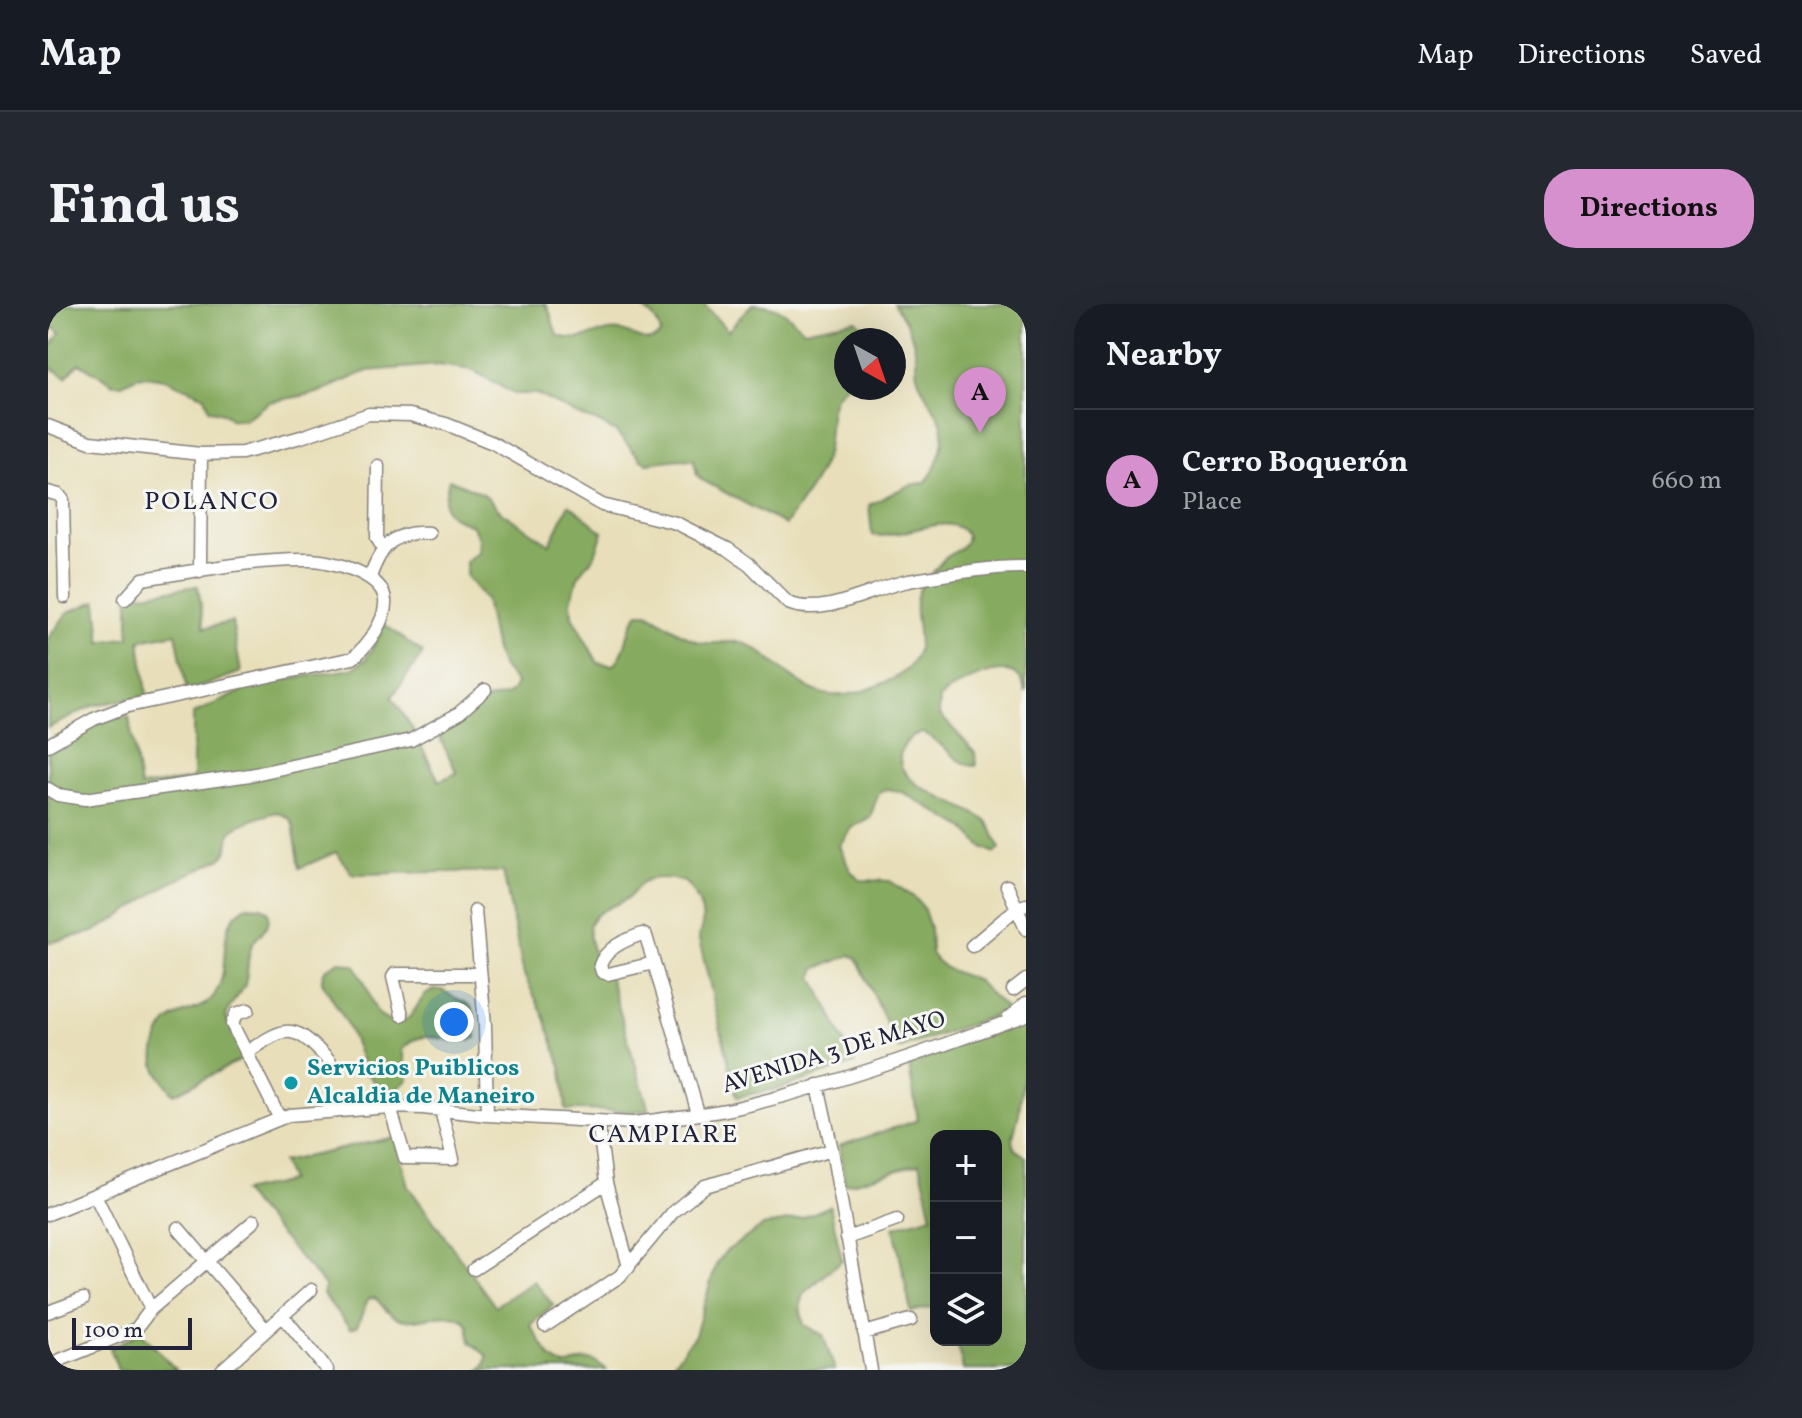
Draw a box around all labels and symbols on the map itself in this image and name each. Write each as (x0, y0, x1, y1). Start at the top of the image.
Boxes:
north arrow (834, 328, 906, 400)
pin: A (954, 367, 1006, 433)
district label: POLANCO (144, 484, 280, 520)
your location (434, 1002, 474, 1042)
street label: AVENIDA 3 DE MAYO (718, 1003, 950, 1103)
place label: Servicios Puiblicos Alcaldia de Maneiro (307, 1052, 535, 1114)
marker: Servicios Puiblicos Alcaldia de Maneiro (282, 1074, 300, 1092)
district label: CAMPIARE (589, 1117, 740, 1153)
scale bar (72, 1314, 192, 1350)

